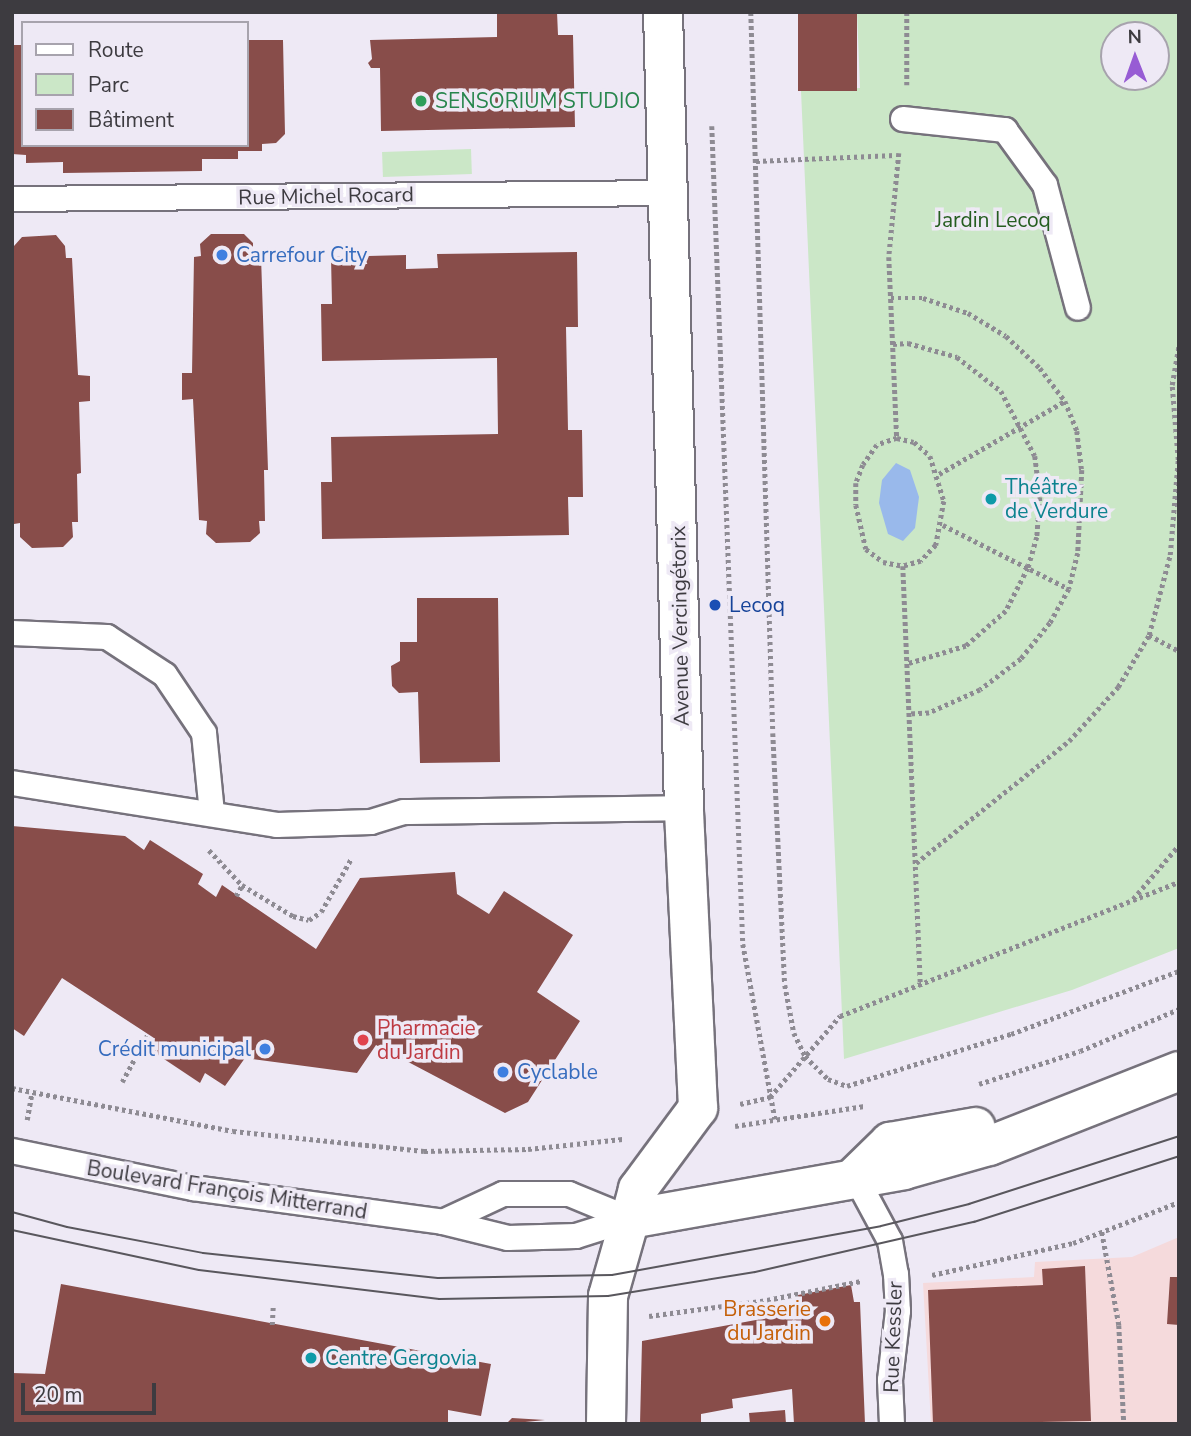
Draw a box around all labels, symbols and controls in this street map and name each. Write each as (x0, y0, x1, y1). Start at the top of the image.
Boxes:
legend (21, 21, 248, 147)
north arrow (1100, 21, 1170, 91)
text: N (1127, 24, 1142, 50)
text: Route (88, 36, 144, 64)
text: Parc (88, 71, 129, 99)
place label: SENSORIUM STUDIO (435, 88, 640, 114)
marker: SENSORIUM STUDIO (413, 93, 429, 109)
text: Bâtiment (88, 106, 174, 134)
street label: Rue Michel Rocard (238, 182, 414, 210)
park label: Jardin Lecoq (935, 207, 1051, 233)
place label: Carrefour City (236, 242, 367, 268)
marker: Carrefour City (214, 247, 230, 263)
place label: Théâtre de Verdure (1005, 474, 1108, 524)
marker: Théâtre de Verdure (983, 491, 999, 507)
street label: Avenue Vercingétorix (666, 525, 694, 727)
place label: Lecoq (729, 592, 785, 618)
marker: Lecoq (707, 597, 723, 613)
place label: Pharmacie du Jardin (377, 1015, 476, 1065)
marker: Pharmacie du Jardin (355, 1032, 371, 1048)
place label: Crédit municipal (98, 1036, 251, 1062)
marker: Crédit municipal (257, 1041, 273, 1057)
place label: Cyclable (517, 1059, 598, 1085)
marker: Cyclable (495, 1064, 511, 1080)
street label: Boulevard François Mitterrand (85, 1155, 369, 1225)
street label: Rue Kessler (878, 1281, 908, 1393)
place label: Brasserie du Jardin (723, 1296, 811, 1346)
marker: Brasserie du Jardin (817, 1313, 833, 1329)
place label: Centre Gergovia (325, 1345, 477, 1371)
marker: Centre Gergovia (303, 1350, 319, 1366)
scale bar (24, 1370, 159, 1414)
text: 20 m (34, 1381, 83, 1409)

